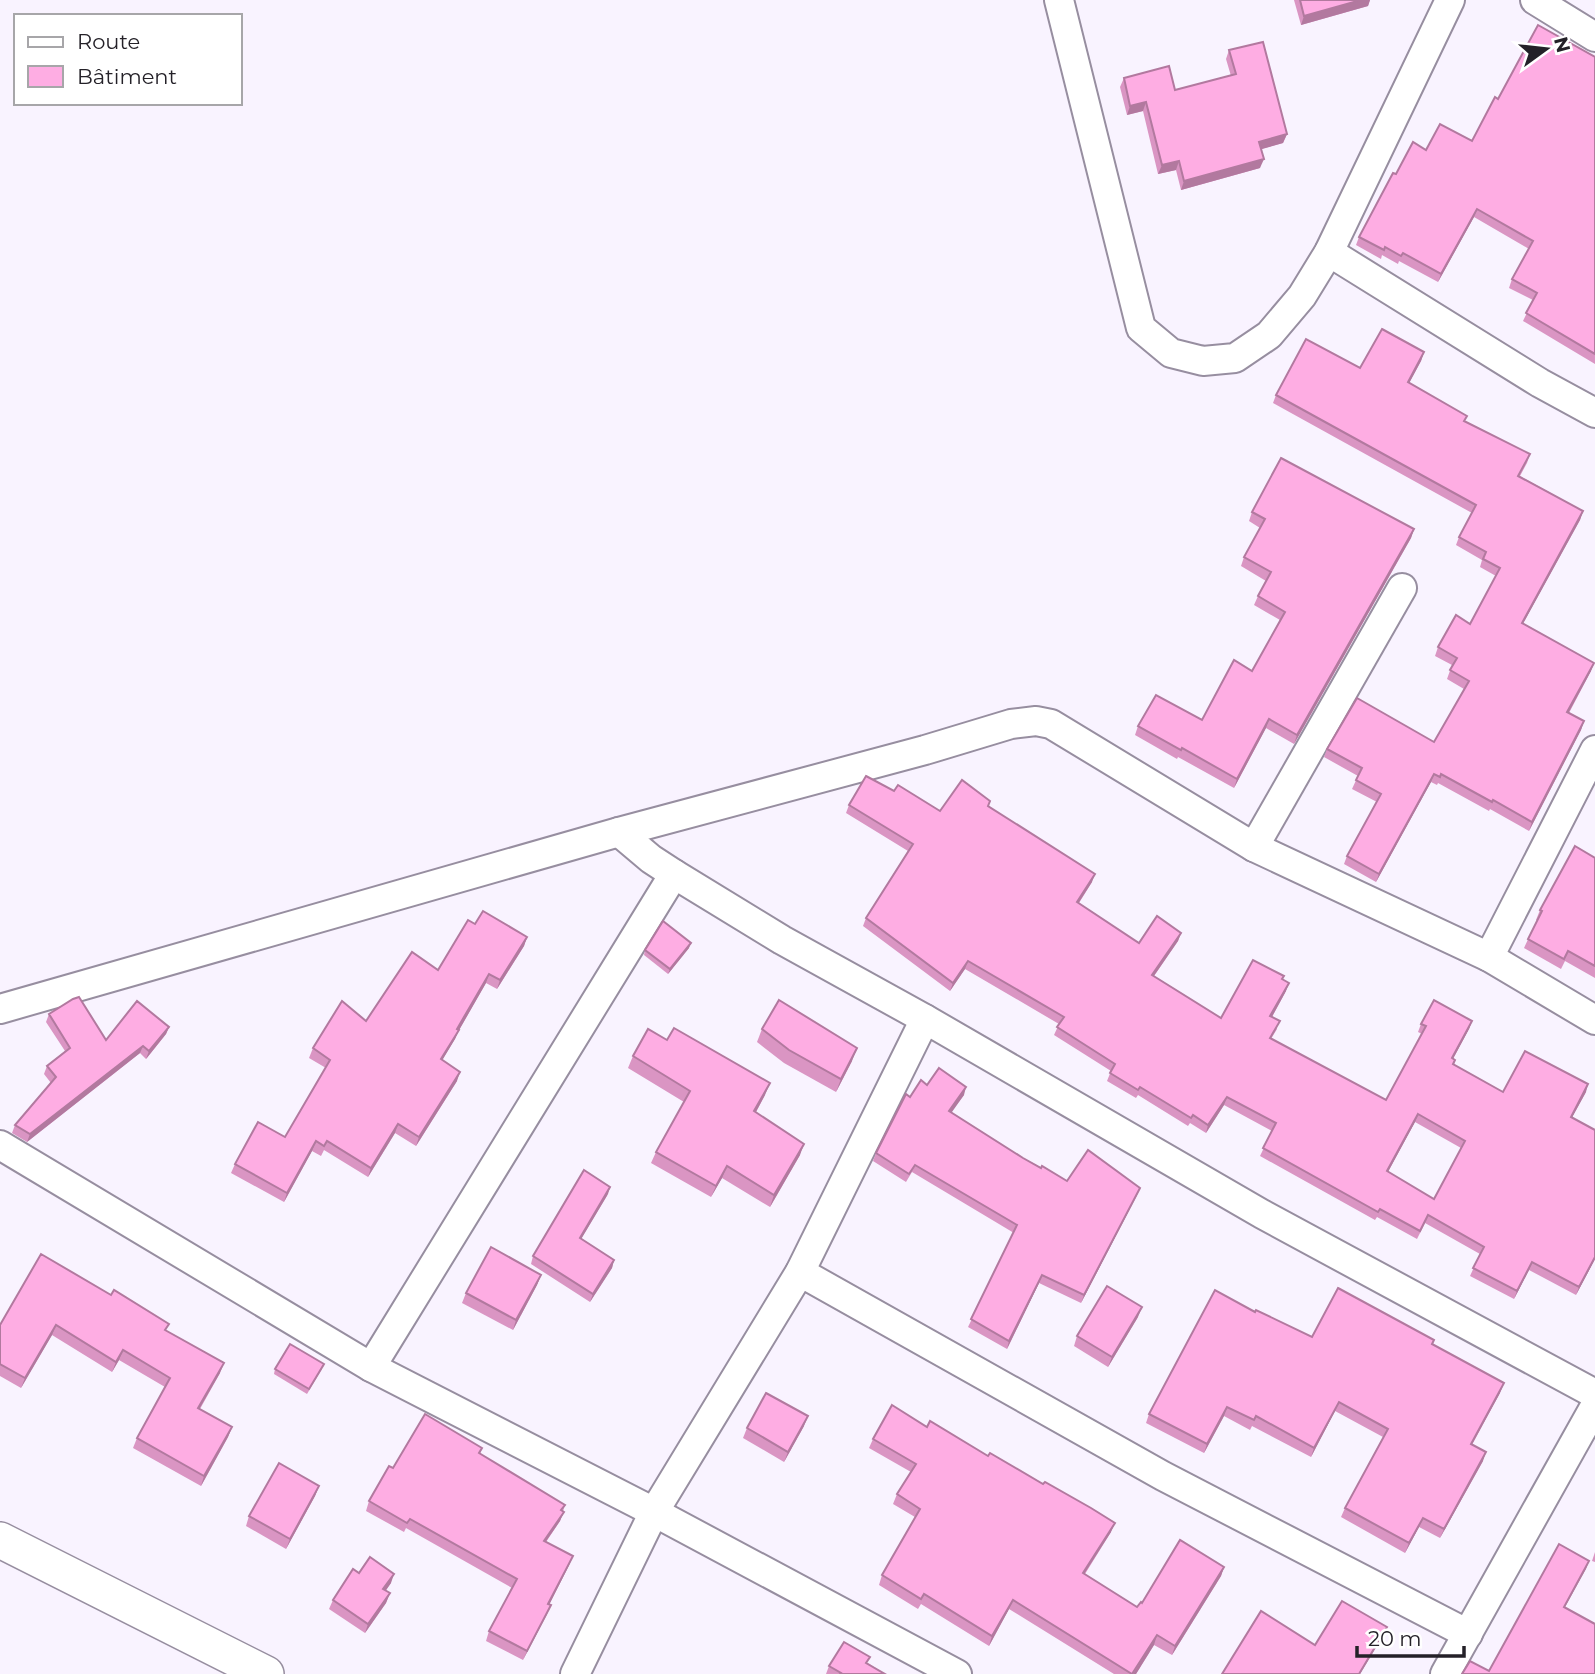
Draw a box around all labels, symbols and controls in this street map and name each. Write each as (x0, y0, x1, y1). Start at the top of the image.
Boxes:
legend (14, 14, 242, 105)
north arrow (1511, 14, 1581, 84)
text: Route (77, 29, 140, 54)
text: N (1549, 34, 1575, 55)
text: Bâtiment (77, 64, 177, 89)
scale bar (1357, 1614, 1464, 1658)
text: 20 m (1368, 1626, 1422, 1651)

